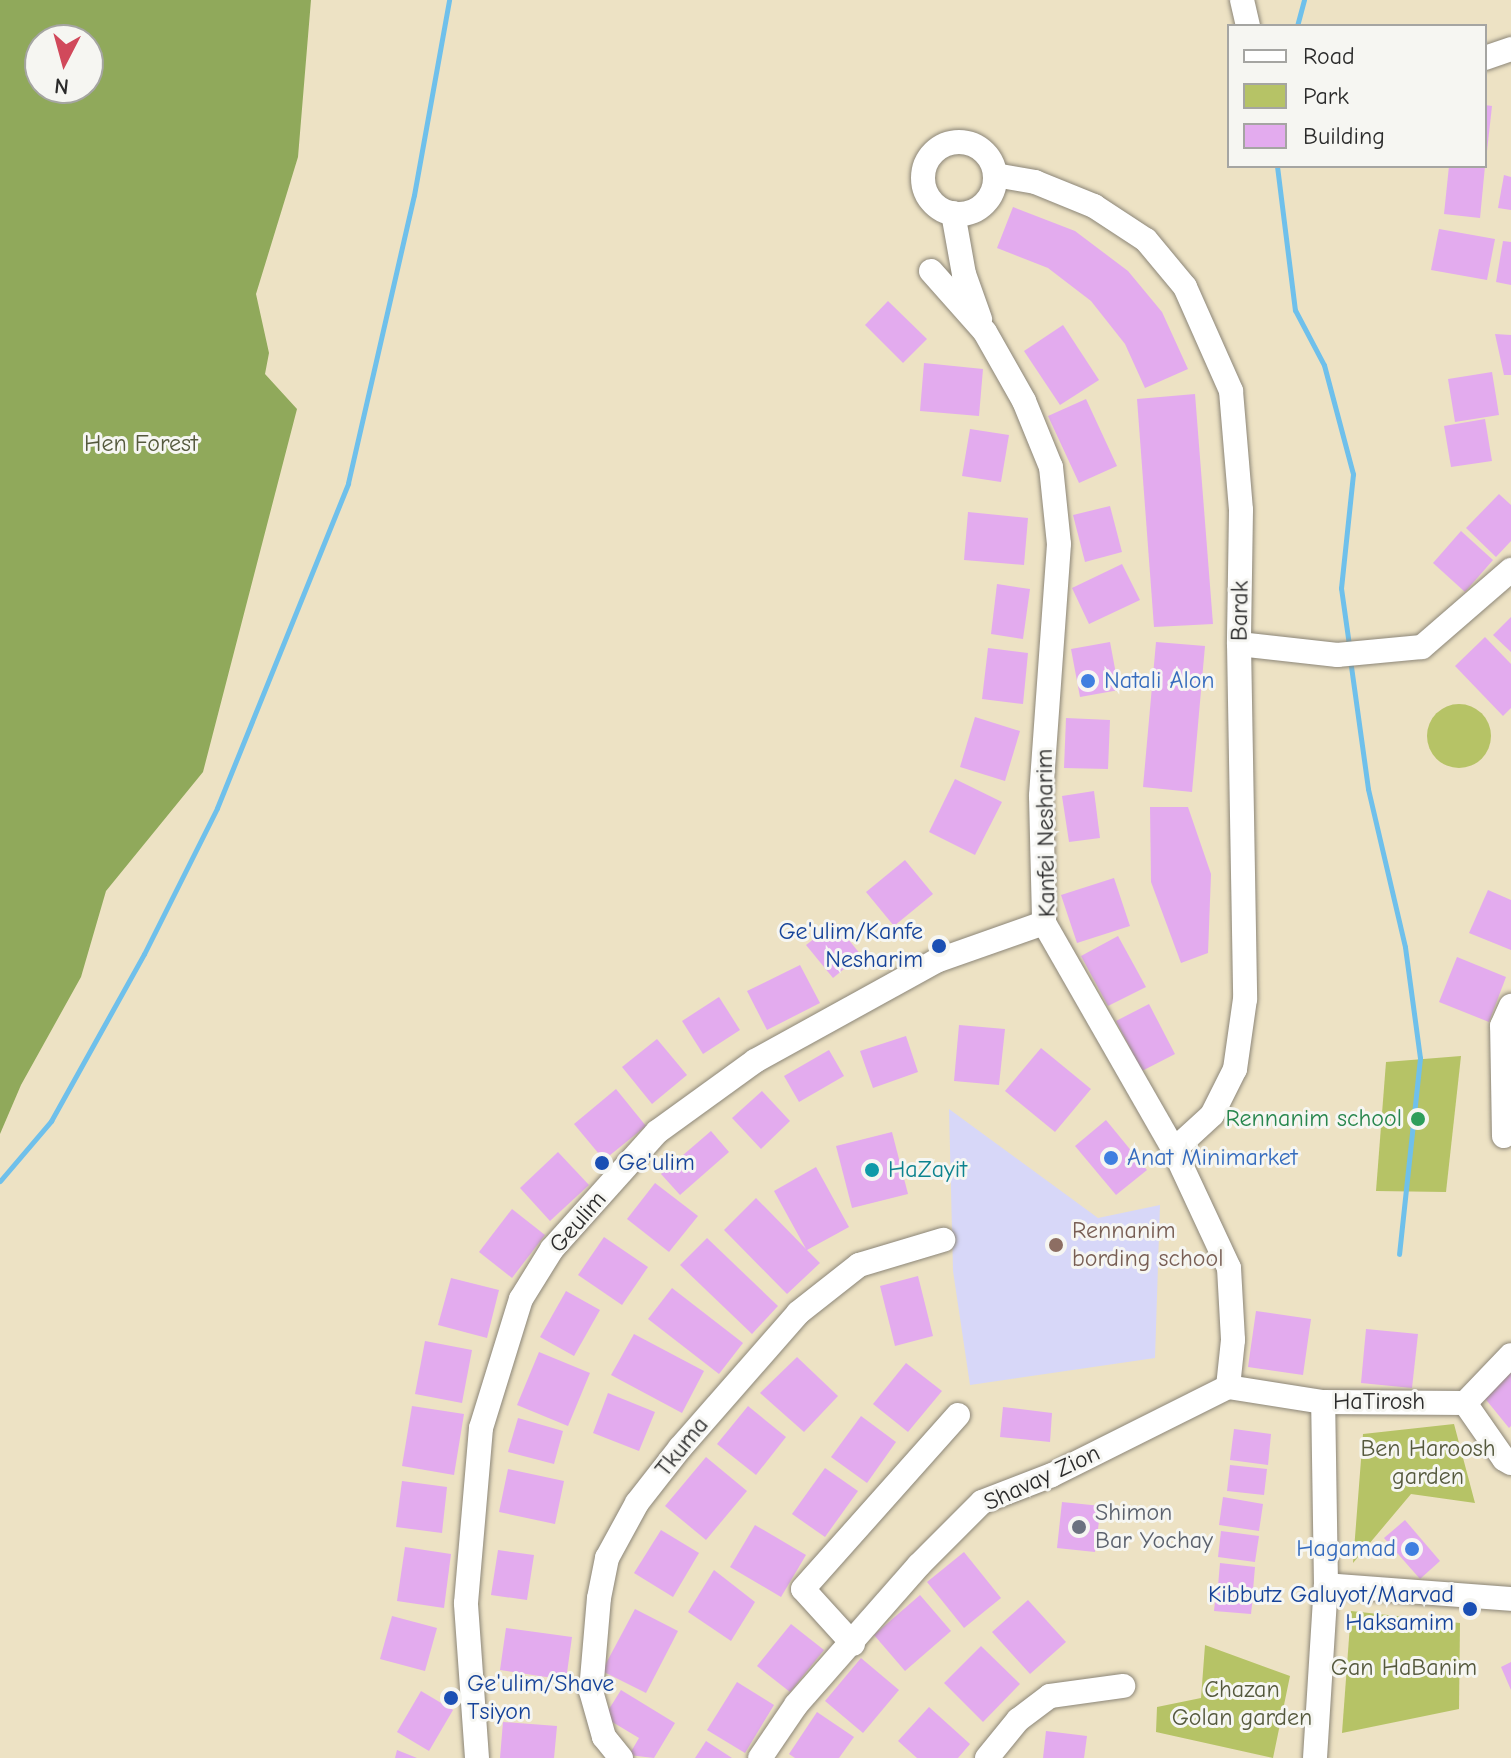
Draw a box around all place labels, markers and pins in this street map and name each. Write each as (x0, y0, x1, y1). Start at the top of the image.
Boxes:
place label: Natali Alon (1104, 667, 1215, 695)
marker: Natali Alon (1079, 672, 1097, 690)
place label: Ge'ulim/Kanfe Nesharim (778, 918, 923, 974)
marker: Ge'ulim/Kanfe Nesharim (930, 937, 948, 955)
place label: Rennanim school (1225, 1105, 1402, 1133)
marker: Rennanim school (1409, 1110, 1427, 1128)
place label: Anat Minimarket (1127, 1144, 1298, 1172)
place label: Ge'ulim (618, 1149, 695, 1177)
marker: Anat Minimarket (1102, 1149, 1120, 1167)
marker: Ge'ulim (593, 1154, 611, 1172)
place label: HaZayit (888, 1156, 967, 1184)
marker: HaZayit (863, 1161, 881, 1179)
place label: Rennanim bording school (1072, 1217, 1224, 1273)
marker: Rennanim bording school (1047, 1236, 1065, 1254)
place label: Shimon Bar Yochay (1095, 1499, 1213, 1555)
marker: Shimon Bar Yochay (1070, 1518, 1088, 1536)
place label: Hagamad (1296, 1535, 1396, 1563)
marker: Hagamad (1403, 1540, 1421, 1558)
place label: Kibbutz Galuyot/Marvad Haksamim (1208, 1581, 1454, 1637)
marker: Kibbutz Galuyot/Marvad Haksamim (1461, 1600, 1479, 1618)
place label: Ge'ulim/Shave Tsiyon (467, 1670, 614, 1726)
marker: Ge'ulim/Shave Tsiyon (442, 1689, 460, 1707)

